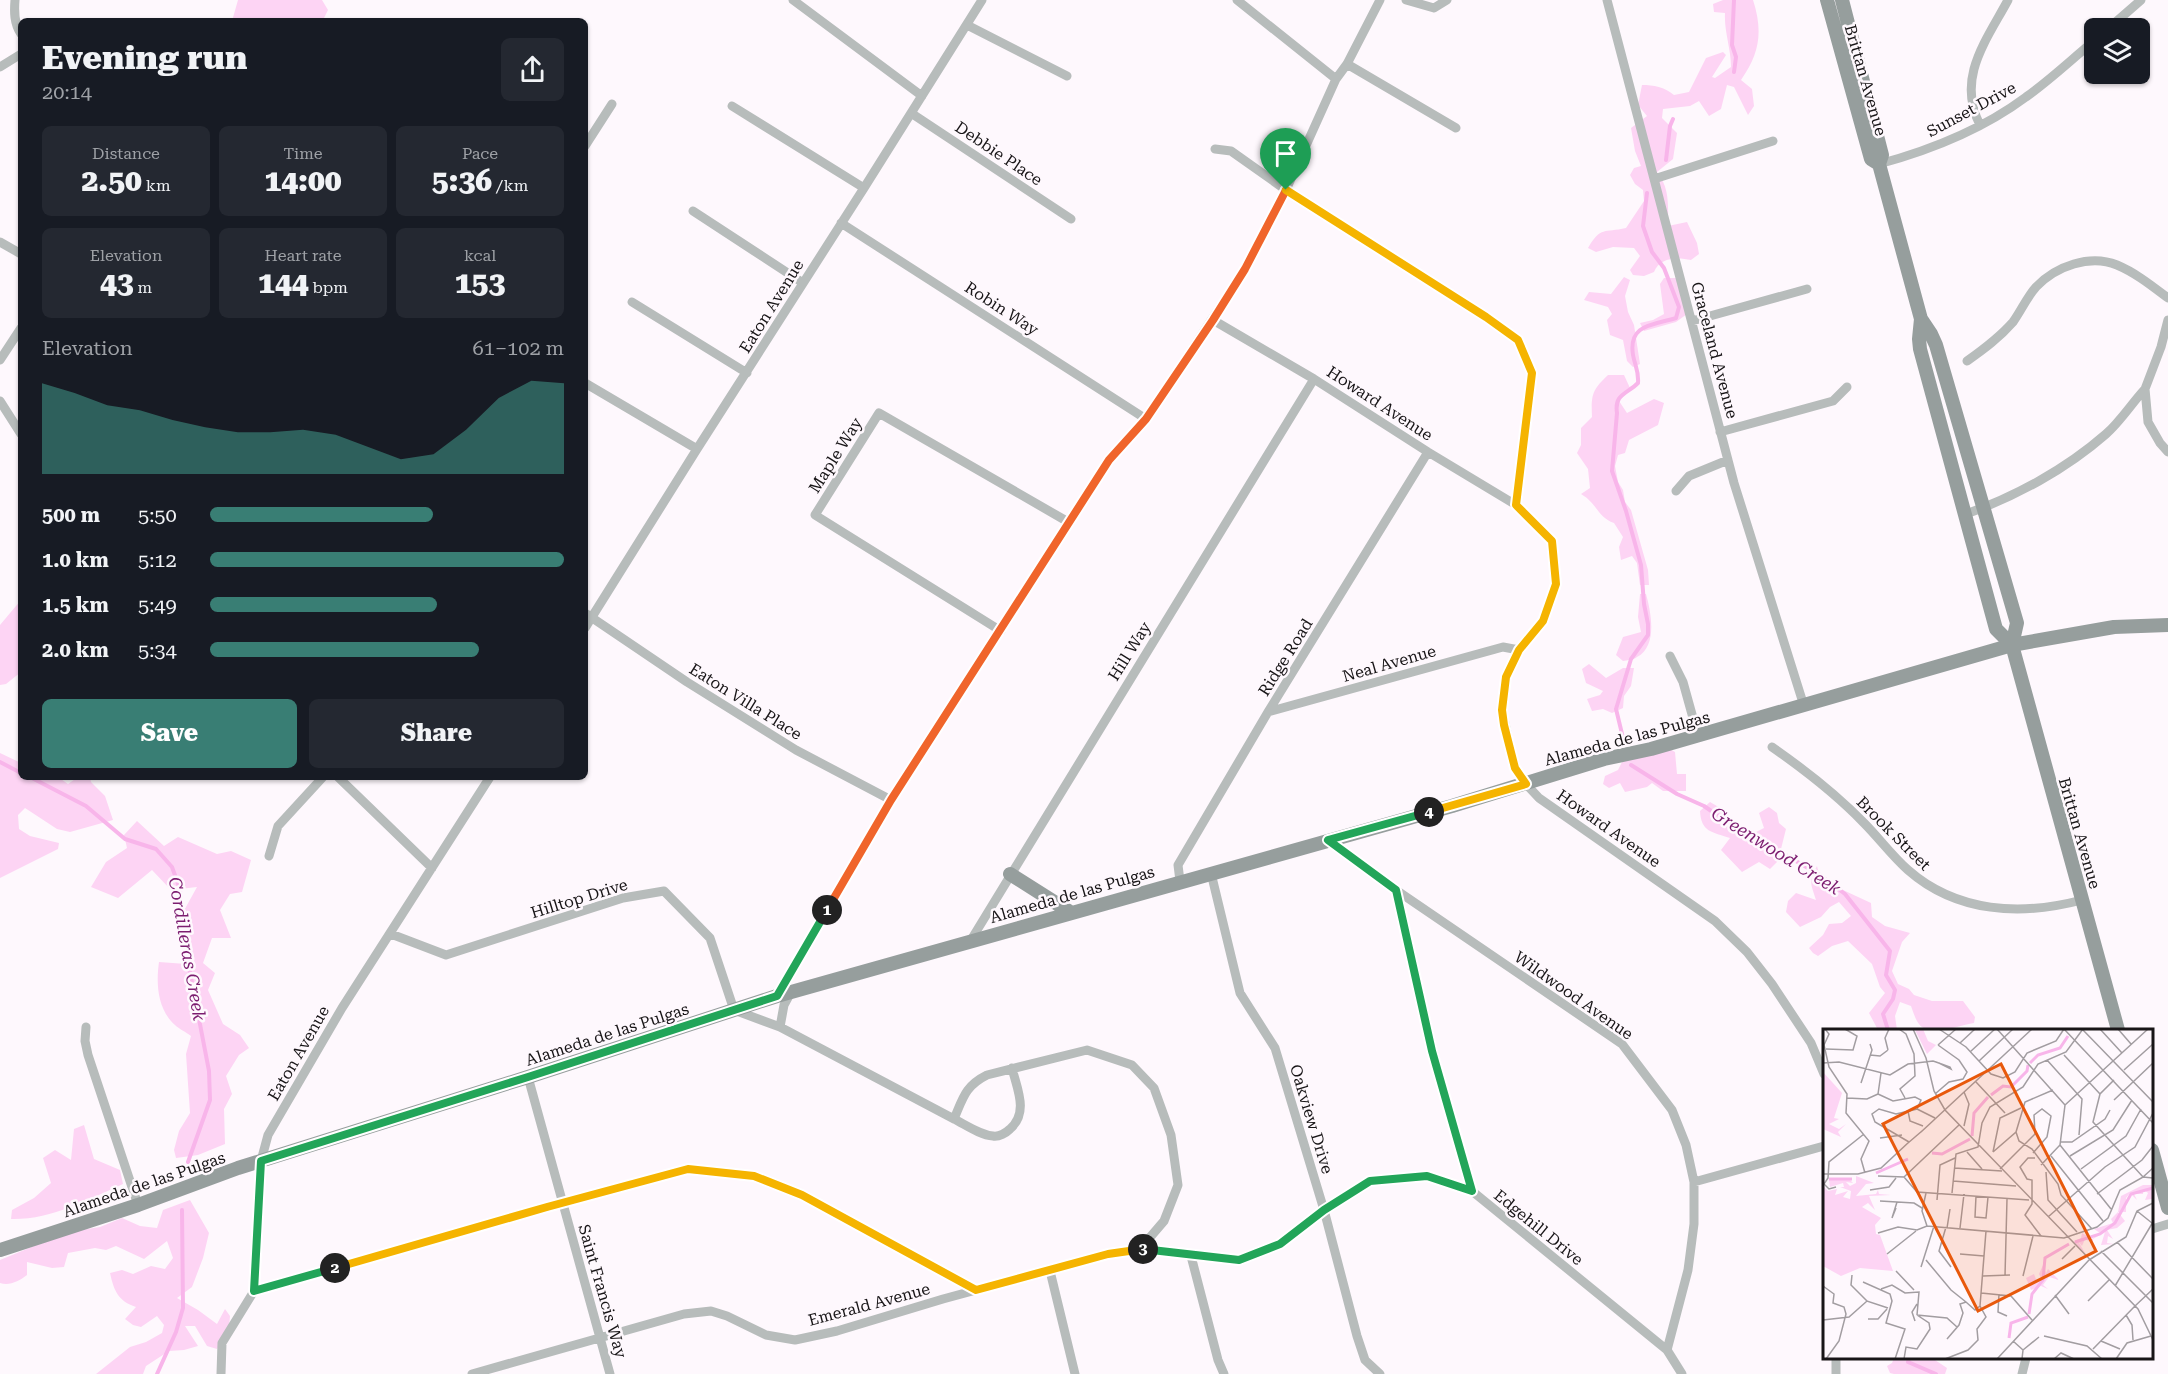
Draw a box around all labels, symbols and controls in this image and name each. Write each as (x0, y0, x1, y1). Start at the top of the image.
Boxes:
map controls (2084, 18, 2150, 84)
button: layers (2084, 18, 2150, 84)
street label: Brittan Avenue (1841, 22, 1891, 138)
text: Evening run (42, 38, 247, 77)
button: share (501, 38, 564, 101)
street label: Sunset Drive (1923, 78, 2019, 141)
text: 20:14 (42, 80, 92, 104)
street label: Debbie Place (952, 117, 1046, 190)
pin (1260, 128, 1311, 190)
icon: arrive (1269, 137, 1302, 170)
text: Distance (92, 144, 160, 163)
text: Time (283, 144, 323, 163)
text: Pace (462, 144, 498, 163)
text: 2.50 (81, 163, 142, 198)
text: 14:00 (264, 163, 342, 198)
text: 5:36 (432, 163, 492, 198)
text: km (142, 176, 171, 195)
text: /km (492, 176, 528, 195)
text: Elevation (90, 246, 162, 265)
text: Heart rate (265, 246, 341, 265)
text: kcal (464, 246, 496, 265)
street label: Eaton Avenue (735, 256, 808, 356)
text: 43 (100, 265, 133, 300)
text: 144 (258, 265, 308, 300)
text: 153 (455, 265, 505, 300)
text: m (133, 278, 152, 297)
text: bpm (308, 278, 348, 297)
street label: Robin Way (961, 278, 1042, 339)
street label: Graceland Avenue (1687, 280, 1742, 421)
text: Elevation (42, 336, 133, 360)
text: 61–102 m (473, 336, 564, 360)
street label: Howard Avenue (1323, 362, 1436, 445)
street label: Maple Way (805, 414, 866, 496)
text: 500 m (42, 503, 100, 527)
text: 5:50 (138, 503, 177, 527)
text: 1.0 km (42, 548, 109, 572)
text: 5:12 (138, 548, 177, 572)
text: 1.5 km (42, 593, 109, 617)
text: 5:49 (138, 593, 177, 617)
street label: Ridge Road (1254, 615, 1317, 699)
street label: Hill Way (1104, 618, 1155, 684)
text: 2.0 km (42, 638, 109, 662)
text: 5:34 (138, 638, 177, 662)
street label: Neal Avenue (1340, 641, 1438, 686)
street label: Eaton Villa Place (686, 659, 806, 744)
button: Save (42, 699, 297, 768)
button: Share (309, 699, 564, 768)
street label: Alameda de las Pulgas (1542, 707, 1712, 770)
street label: Brittan Avenue (2055, 775, 2105, 891)
street label: Howard Avenue (1553, 786, 1664, 871)
street label: Brook Street (1853, 792, 1935, 874)
pin: 4 (1414, 797, 1444, 827)
text: 4 (1425, 802, 1433, 821)
water label: Greenwood Creek (1708, 802, 1845, 899)
street label: Alameda de las Pulgas (988, 862, 1157, 927)
water label: Cordilleras Creek (165, 875, 211, 1023)
street label: Hilltop Drive (528, 875, 630, 922)
pin: 1 (812, 895, 842, 925)
text: 1 (823, 900, 831, 919)
street label: Wildwood Avenue (1511, 947, 1637, 1044)
street label: Alameda de las Pulgas (523, 999, 691, 1070)
street label: Eaton Avenue (264, 1002, 333, 1104)
inset map (1823, 1029, 2153, 1359)
street label: Oakview Drive (1286, 1062, 1337, 1176)
street label: Alameda de las Pulgas (61, 1148, 228, 1221)
street label: Edgehill Drive (1490, 1186, 1587, 1269)
street label: Saint Francis Way (574, 1222, 631, 1361)
pin: 3 (1128, 1234, 1158, 1264)
text: 3 (1139, 1239, 1147, 1258)
pin: 2 (320, 1253, 350, 1283)
text: 2 (331, 1258, 339, 1277)
street label: Emerald Avenue (806, 1279, 932, 1330)

